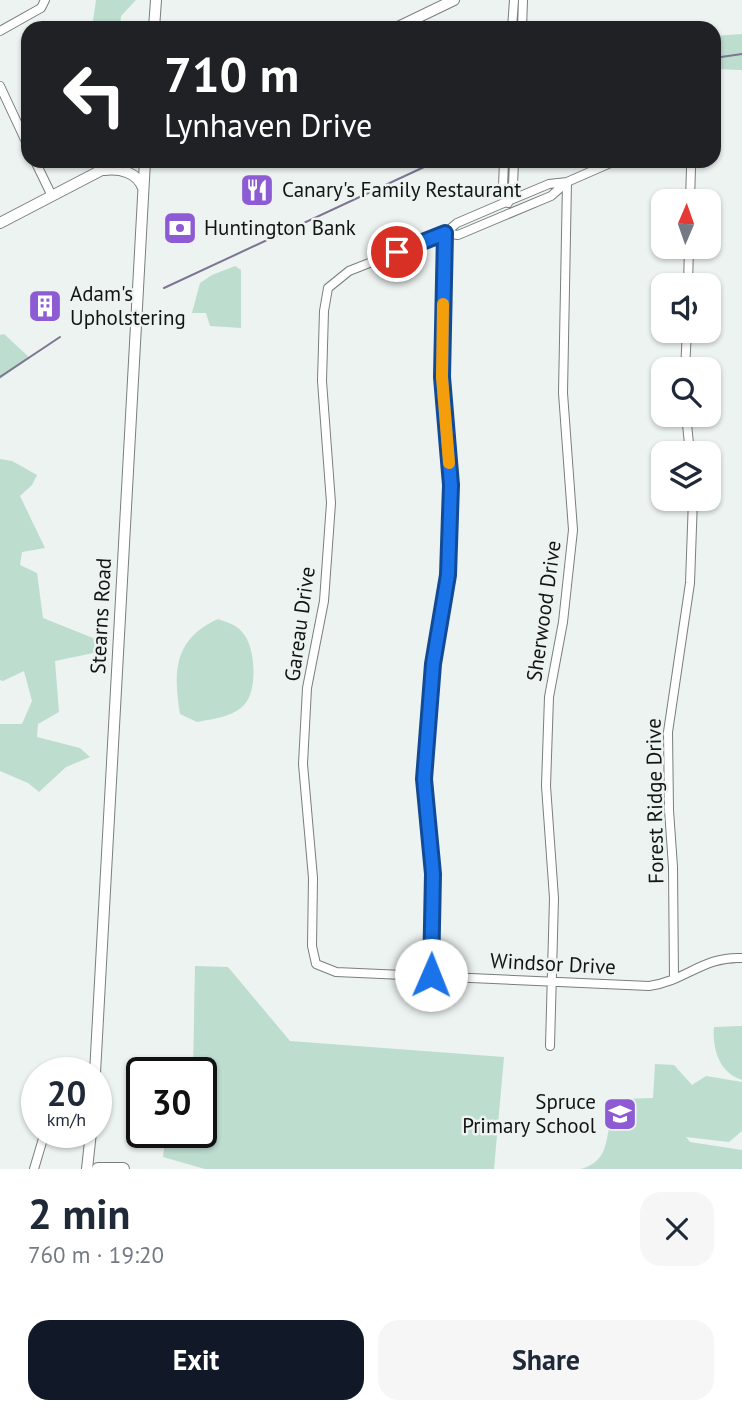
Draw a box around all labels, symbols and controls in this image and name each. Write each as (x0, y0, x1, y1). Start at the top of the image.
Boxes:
text: 710 m (164, 42, 299, 106)
icon: left (49, 49, 140, 140)
text: Lynhaven Drive (164, 104, 372, 146)
restaurant icon: Canary's Family Restaurant (238, 171, 276, 209)
place label: Canary's Family Restaurant (282, 176, 521, 203)
north arrow (651, 189, 721, 259)
map controls (651, 189, 721, 511)
bank icon: Huntington Bank (161, 209, 199, 247)
place label: Huntington Bank (204, 214, 356, 241)
pin (367, 222, 427, 282)
icon: arrive (378, 233, 416, 271)
button: sound (651, 273, 721, 343)
place label: Adam's Upholstering (70, 280, 186, 331)
building icon: Adam's Upholstering (26, 287, 64, 325)
button: search (651, 357, 721, 427)
button: layers (651, 441, 721, 511)
street label: Sherwood Drive (520, 539, 567, 683)
street label: Stearns Road (84, 557, 117, 675)
street label: Gareau Drive (278, 565, 321, 683)
street label: Forest Ridge Drive (640, 718, 669, 884)
position arrow (394, 938, 468, 1012)
street label: Windsor Drive (490, 947, 617, 980)
speed limit sign: 30 (126, 1057, 217, 1148)
text: 20 (47, 1070, 86, 1116)
place label: Spruce Primary School (462, 1088, 596, 1139)
school or university icon: Spruce Primary School (601, 1095, 639, 1133)
text: km/h (47, 1108, 86, 1131)
text: 2 min (28, 1186, 130, 1241)
button: close (640, 1192, 714, 1266)
text: 760 m · 19:20 (28, 1240, 164, 1269)
button: Exit (28, 1320, 364, 1400)
button: Share (378, 1320, 714, 1400)

